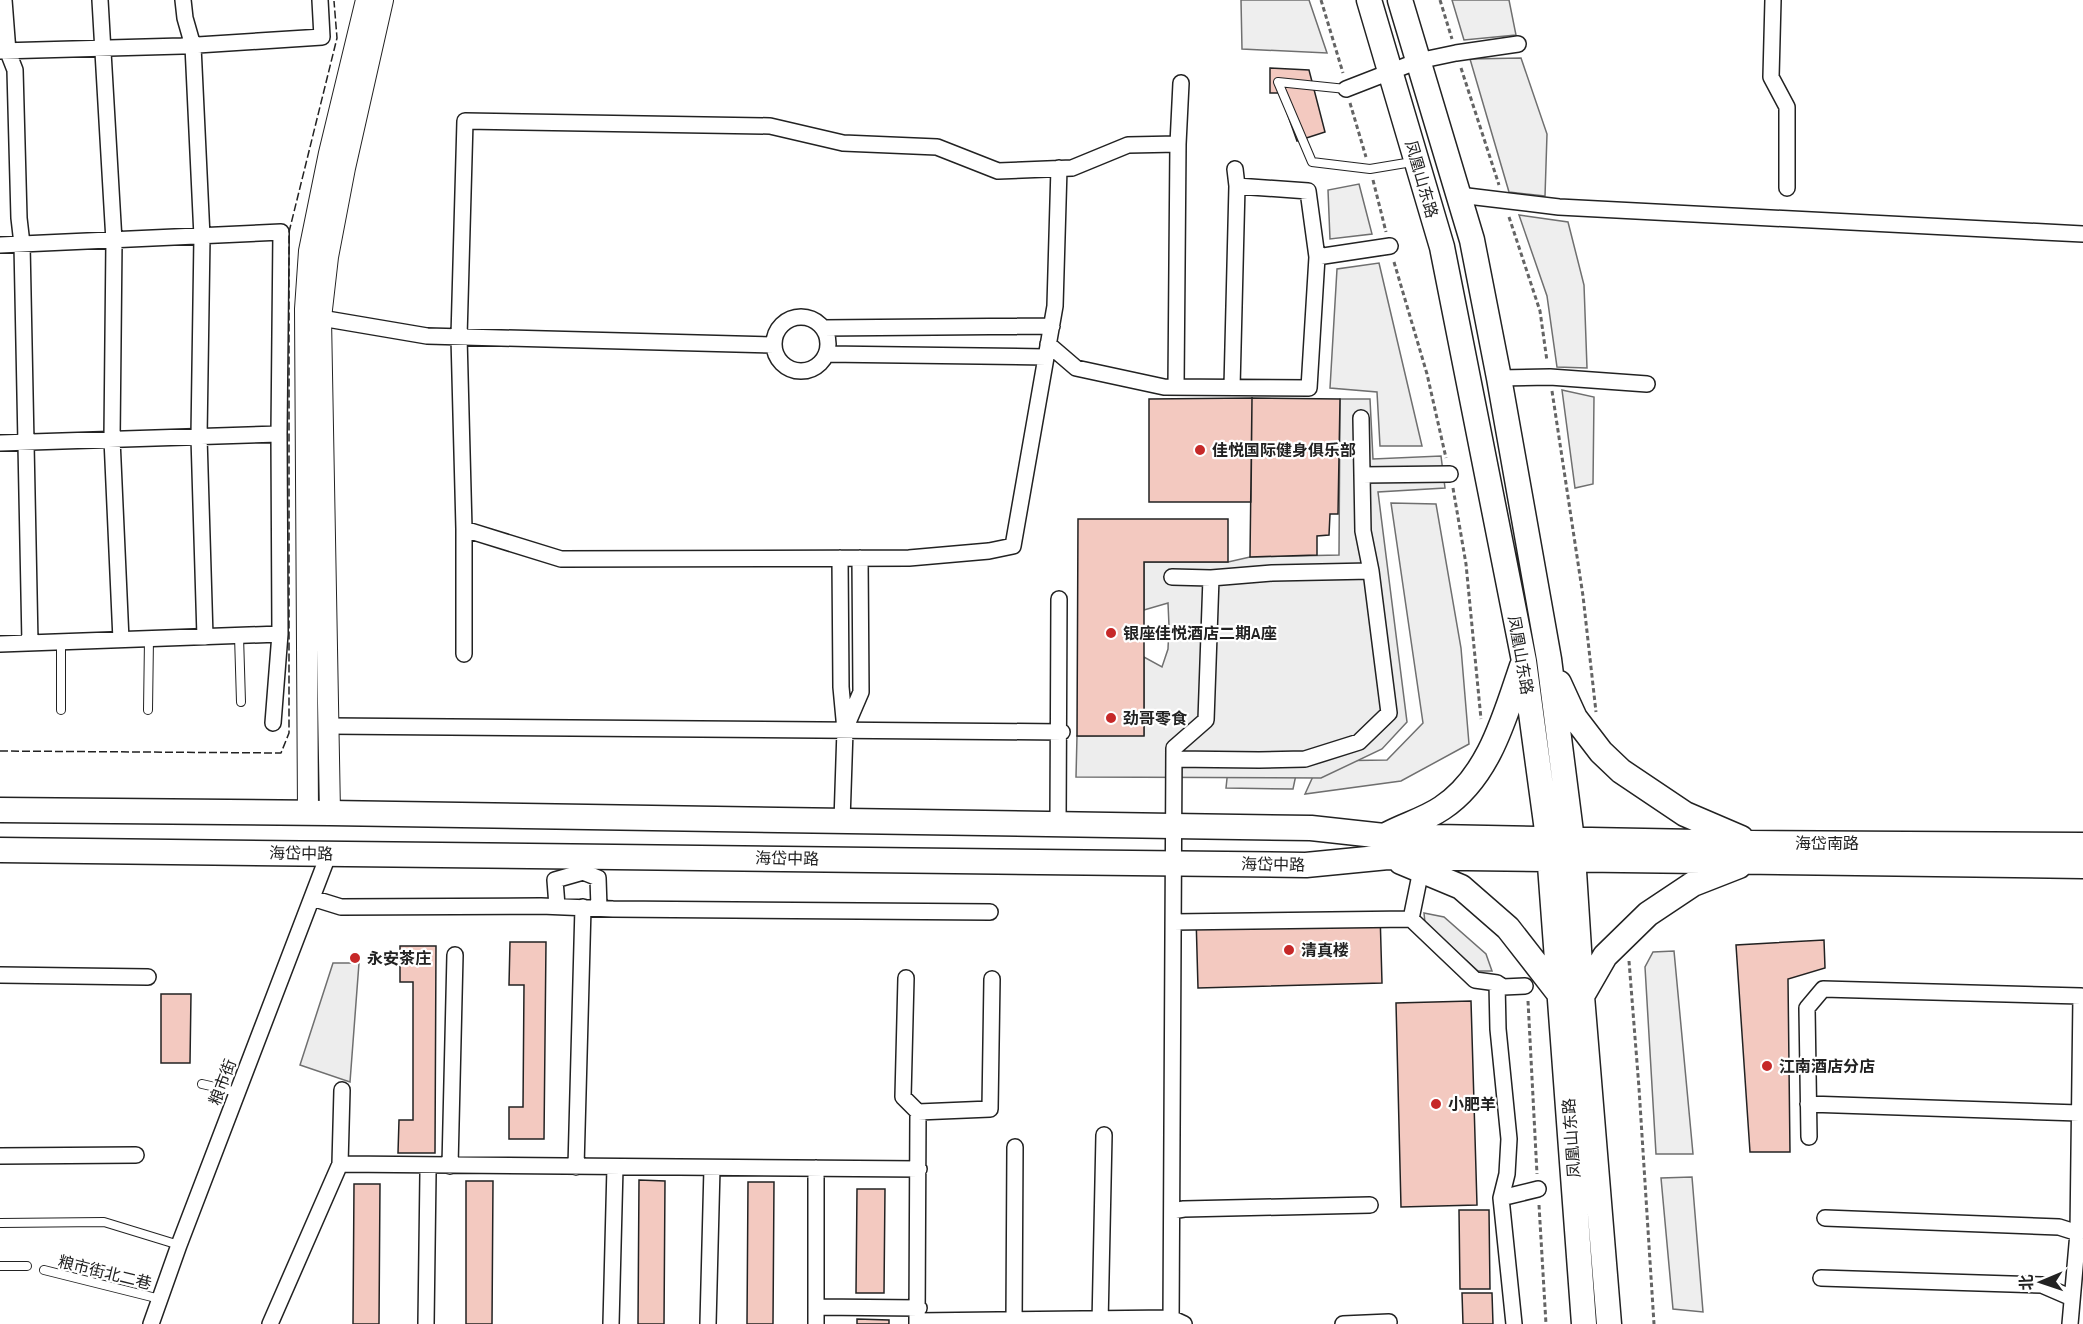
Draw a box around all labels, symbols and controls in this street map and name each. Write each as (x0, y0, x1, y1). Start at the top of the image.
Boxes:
street label: 凤凰山东路 (1400, 138, 1444, 220)
place label: 佳悦国际健身俱乐部 (1212, 439, 1356, 461)
marker: 佳悦国际健身俱乐部 (1193, 443, 1207, 457)
street label: 凤凰山东路 (1503, 614, 1539, 696)
place label: 银座佳悦酒店二期A座 (1123, 622, 1276, 644)
marker: 银座佳悦酒店二期A座 (1104, 626, 1118, 640)
place label: 劲哥零食 (1123, 707, 1188, 729)
marker: 劲哥零食 (1104, 711, 1118, 725)
street label: 海岱南路 (1795, 832, 1859, 854)
street label: 海岱中路 (269, 841, 333, 865)
street label: 海岱中路 (755, 846, 819, 870)
street label: 海岱中路 (1241, 852, 1305, 876)
place label: 清真楼 (1301, 939, 1349, 961)
marker: 清真楼 (1282, 943, 1296, 957)
place label: 永安茶庄 (367, 947, 431, 969)
marker: 永安茶庄 (348, 951, 362, 965)
place label: 江南酒店分店 (1779, 1055, 1875, 1077)
street label: 粮市街 (203, 1056, 241, 1108)
marker: 江南酒店分店 (1760, 1059, 1774, 1073)
place label: 小肥羊 (1448, 1093, 1496, 1115)
marker: 小肥羊 (1429, 1097, 1443, 1111)
street label: 凤凰山东路 (1557, 1097, 1585, 1179)
street label: 粮市街北二巷 (56, 1250, 154, 1294)
north arrow (2011, 1252, 2071, 1312)
text: 北 (2015, 1274, 2037, 1291)

